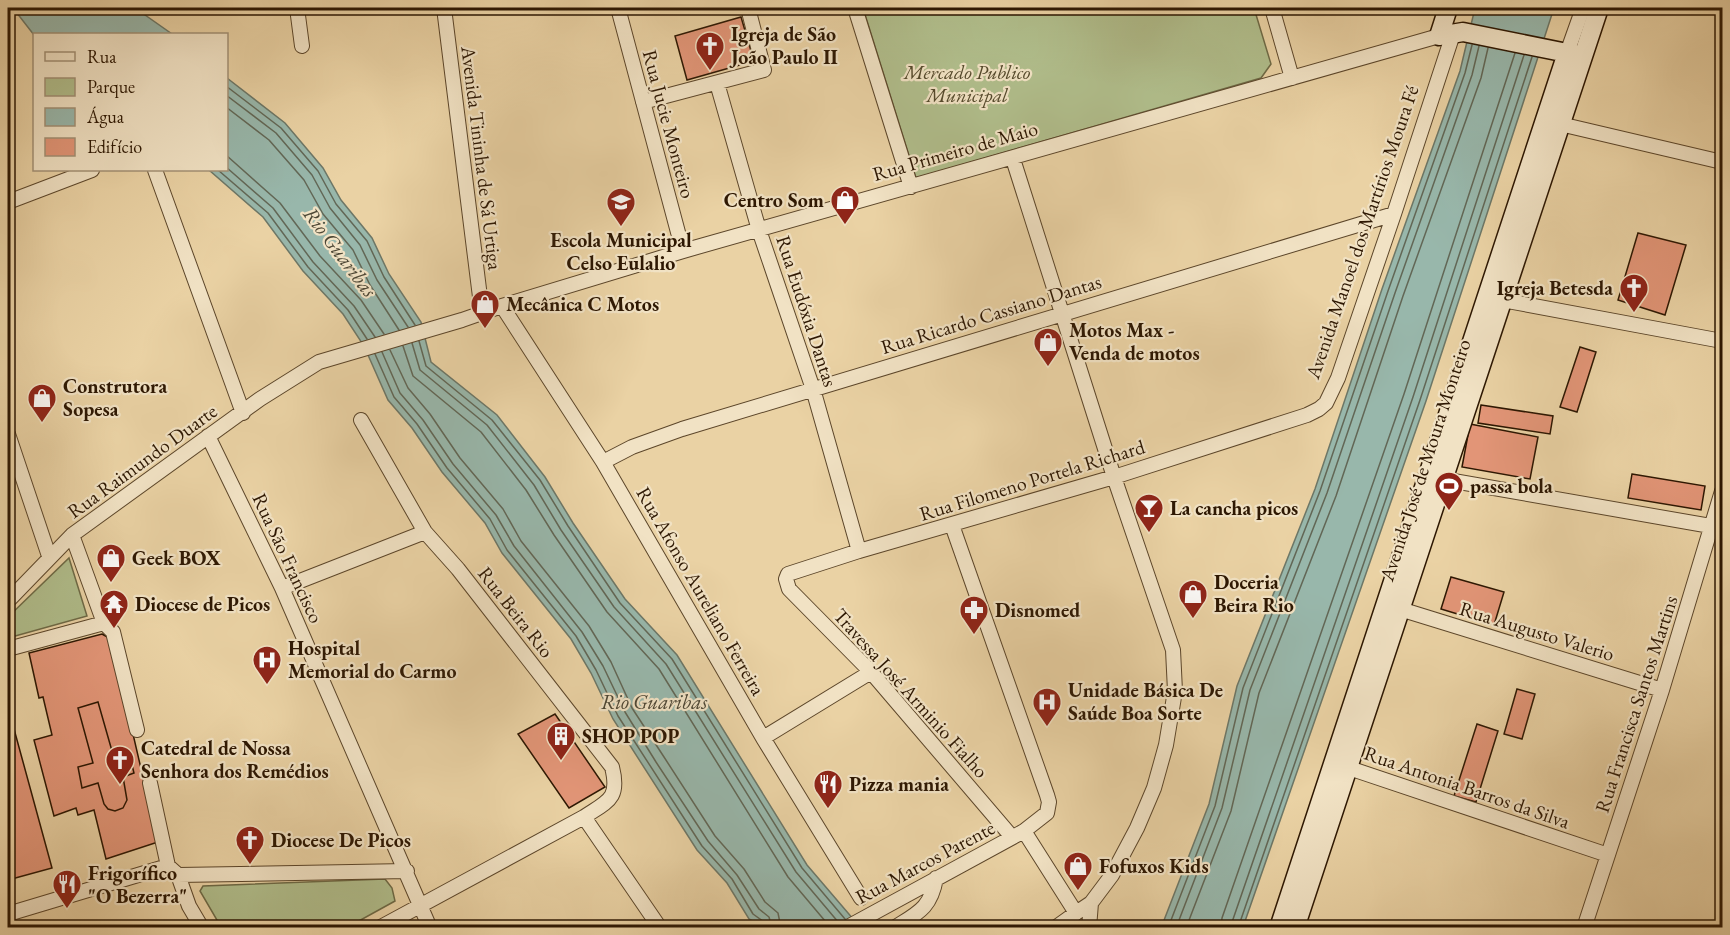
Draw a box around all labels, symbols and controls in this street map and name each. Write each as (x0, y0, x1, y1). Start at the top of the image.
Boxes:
place label: Igreja de São João Paulo II (729, 21, 838, 70)
church icon: Igreja de São João Paulo II (694, 30, 726, 72)
legend (33, 33, 228, 171)
street label: Avenida Tininha de Sá Urtiga (455, 44, 509, 271)
text: Rua (87, 45, 117, 68)
street label: Rua Jucie Monteiro (637, 47, 701, 201)
park label: Mercado Publico Municipal (903, 59, 1031, 108)
text: Parque (87, 75, 135, 98)
street label: Avenida Manoel dos Martírios Moura Fé (1299, 82, 1425, 383)
text: Água (86, 105, 125, 128)
street label: Rua Primeiro de Maio (869, 115, 1041, 187)
text: Edifício (87, 135, 142, 158)
shop icon: Centro Som (829, 184, 861, 226)
school or university icon: Escola Municipal Celso Eulalio (605, 186, 637, 228)
place label: Centro Som (724, 187, 824, 213)
water label: Rio Guaribas (298, 201, 383, 303)
place label: Escola Municipal Celso Eulalio (550, 227, 692, 276)
street label: Rua Eudóxia Dantas (770, 232, 844, 390)
street label: Rua Ricardo Cassiano Dantas (878, 268, 1104, 360)
church icon: Igreja Betesda (1618, 272, 1650, 314)
place label: Igreja Betesda (1497, 275, 1613, 301)
shop icon: Mecânica C Motos (469, 288, 501, 330)
place label: Mecânica C Motos (506, 291, 659, 317)
place label: Motos Max - Venda de motos (1069, 317, 1200, 366)
shop icon: Motos Max - Venda de motos (1032, 326, 1064, 368)
street label: Avenida José de Moura Monteiro (1373, 335, 1477, 585)
place label: Construtora Sopesa (63, 373, 167, 422)
shop icon: Construtora Sopesa (26, 382, 58, 424)
street label: Rua Raimundo Duarte (62, 398, 222, 524)
street label: Rua Filomeno Portela Richard (916, 433, 1149, 527)
sports icon: passa bola (1433, 470, 1465, 512)
place label: passa bola (1470, 473, 1553, 499)
street label: Rua Afonso Aureliano Ferreira (631, 482, 771, 700)
street label: Rua São Francisco (247, 489, 330, 627)
bar icon: La cancha picos (1133, 492, 1165, 534)
place label: La cancha picos (1170, 495, 1298, 521)
shop icon: Geek BOX (95, 542, 127, 584)
place label: Geek BOX (132, 545, 221, 571)
street label: Rua Beira Rio (472, 561, 560, 663)
place label: Doceria Beira Rio (1214, 569, 1294, 618)
shop icon: Doceria Beira Rio (1177, 578, 1209, 620)
temple icon: Diocese de Picos (98, 588, 130, 630)
place label: Diocese de Picos (135, 591, 270, 617)
street label: Rua Francisca Santos Martins (1589, 592, 1683, 816)
pharmacy icon: Disnomed (958, 594, 990, 636)
street label: Rua Augusto Valerio (1456, 595, 1618, 667)
place label: Disnomed (995, 597, 1080, 623)
street label: Travessa José Arminio Fialho (828, 603, 994, 784)
place label: Hospital Memorial do Carmo (288, 635, 457, 684)
hospital icon: Hospital Memorial do Carmo (251, 644, 283, 686)
place label: Unidade Básica De Saúde Boa Sorte (1068, 677, 1223, 726)
hospital icon: Unidade Básica De Saúde Boa Sorte (1031, 686, 1063, 728)
water label: Rio Guaribas (601, 688, 707, 715)
building icon: SHOP POP (545, 720, 577, 762)
place label: SHOP POP (582, 723, 679, 749)
place label: Catedral de Nossa Senhora dos Remédios (141, 735, 329, 784)
street label: Rua Antonia Barros da Silva (1361, 740, 1573, 834)
church icon: Catedral de Nossa Senhora dos Remédios (104, 744, 136, 786)
restaurant icon: Pizza mania (812, 768, 844, 810)
place label: Pizza mania (849, 771, 949, 797)
street label: Rua Marcos Parente (851, 814, 999, 910)
church icon: Diocese De Picos (234, 824, 266, 866)
place label: Diocese De Picos (271, 827, 411, 853)
shop icon: Fofuxos Kids (1062, 850, 1094, 892)
place label: Fofuxos Kids (1099, 853, 1209, 879)
place label: Frigorífico "O Bezerra" (88, 860, 187, 909)
restaurant icon: Frigorífico "O Bezerra" (51, 868, 83, 910)

